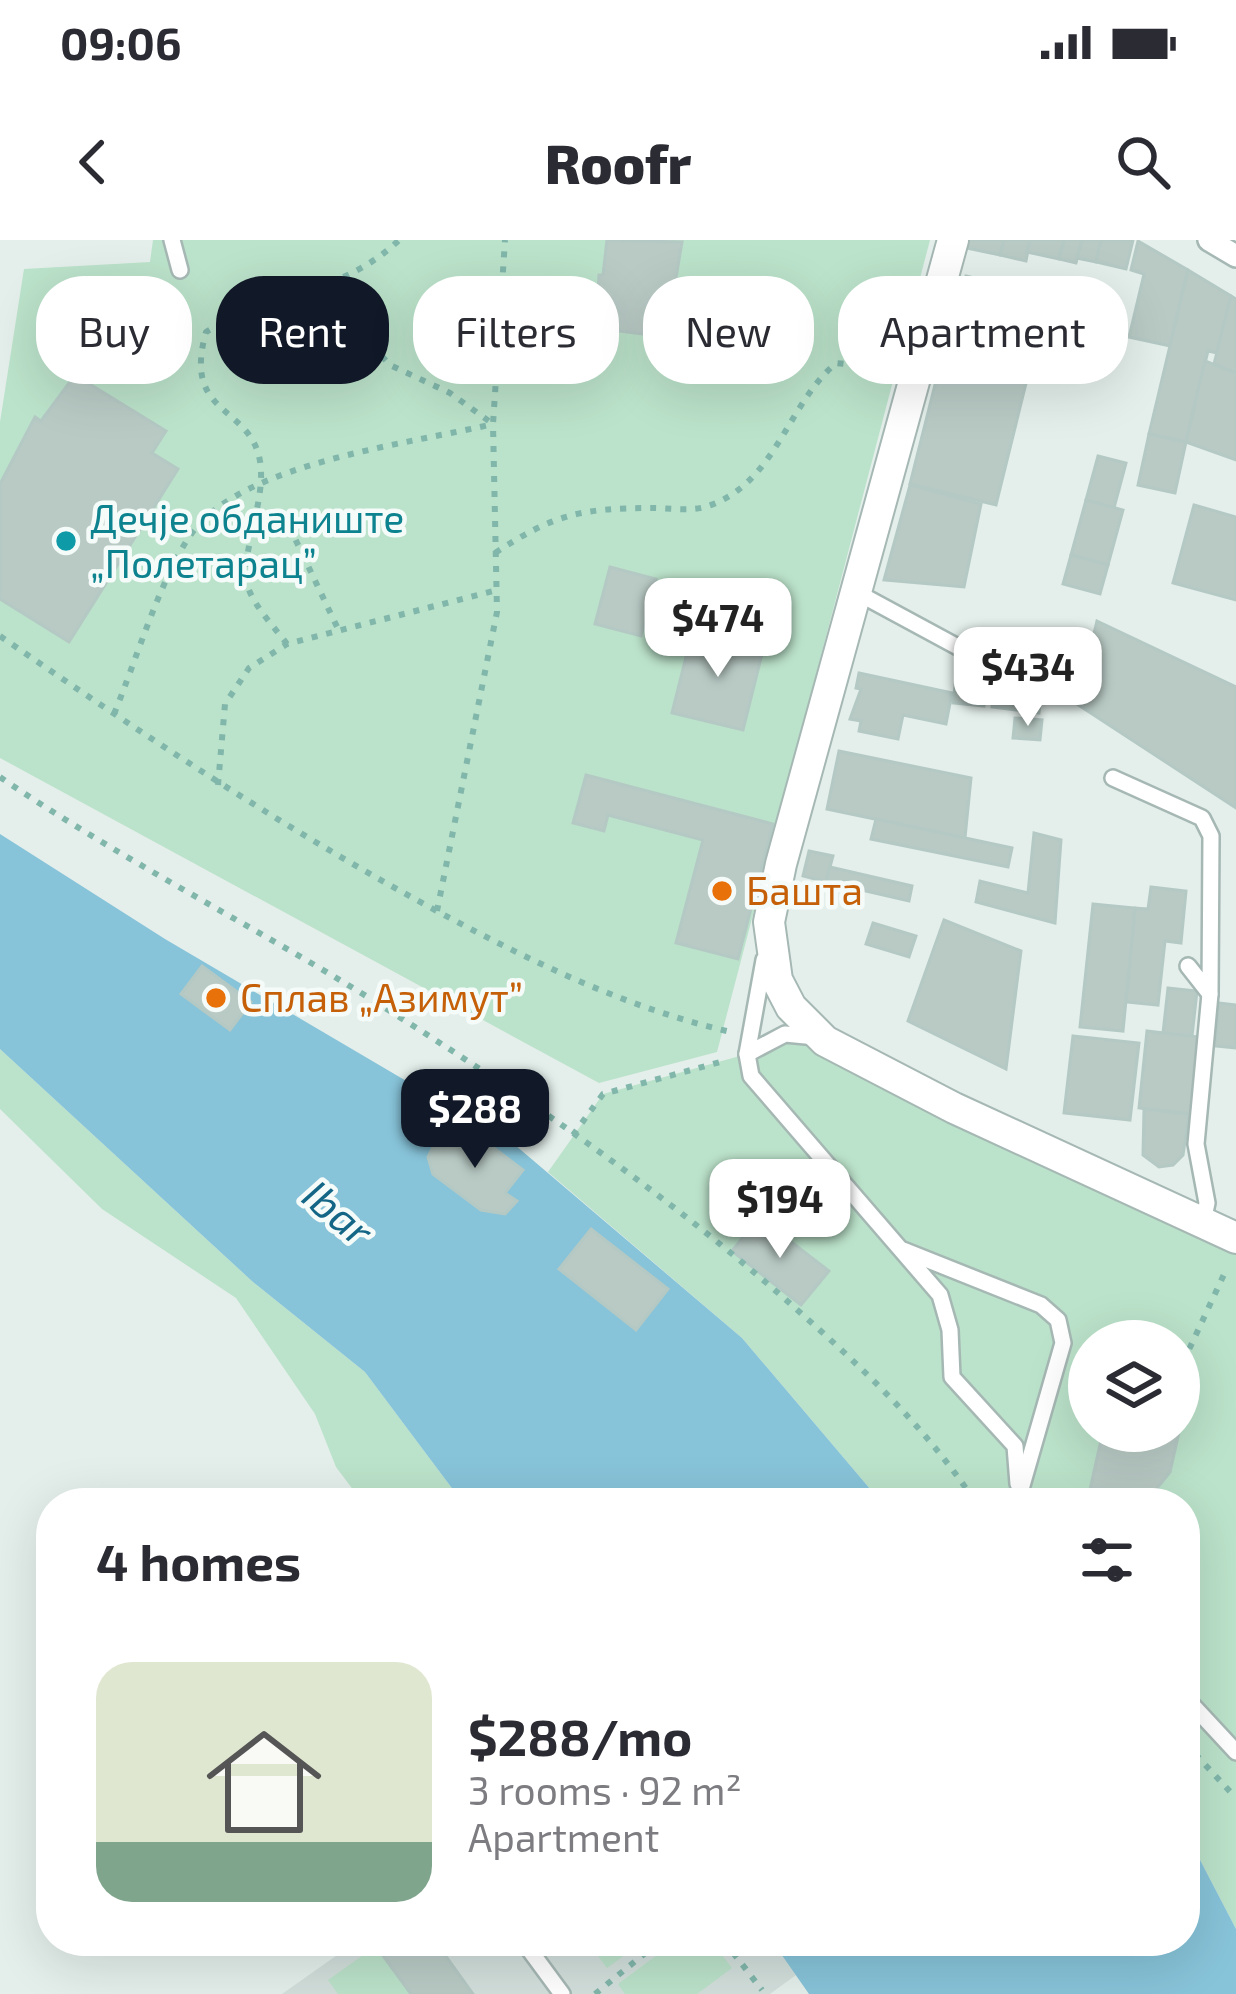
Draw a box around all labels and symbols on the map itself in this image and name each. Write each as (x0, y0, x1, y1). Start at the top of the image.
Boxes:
place label: Дечје обданиште „Полетарац” (90, 494, 404, 586)
marker: Дечје обданиште „Полетарац” (53, 528, 79, 554)
pin: $474 (647, 578, 789, 680)
pin: $434 (957, 627, 1099, 729)
place label: Башта (746, 866, 863, 913)
marker: Башта (709, 878, 735, 904)
place label: Сплав „Азимут” (240, 973, 523, 1021)
marker: Сплав „Азимут” (203, 985, 229, 1011)
pin: $288 (404, 1069, 546, 1171)
pin: $194 (709, 1159, 851, 1261)
water label: Ibar (294, 1168, 385, 1256)

